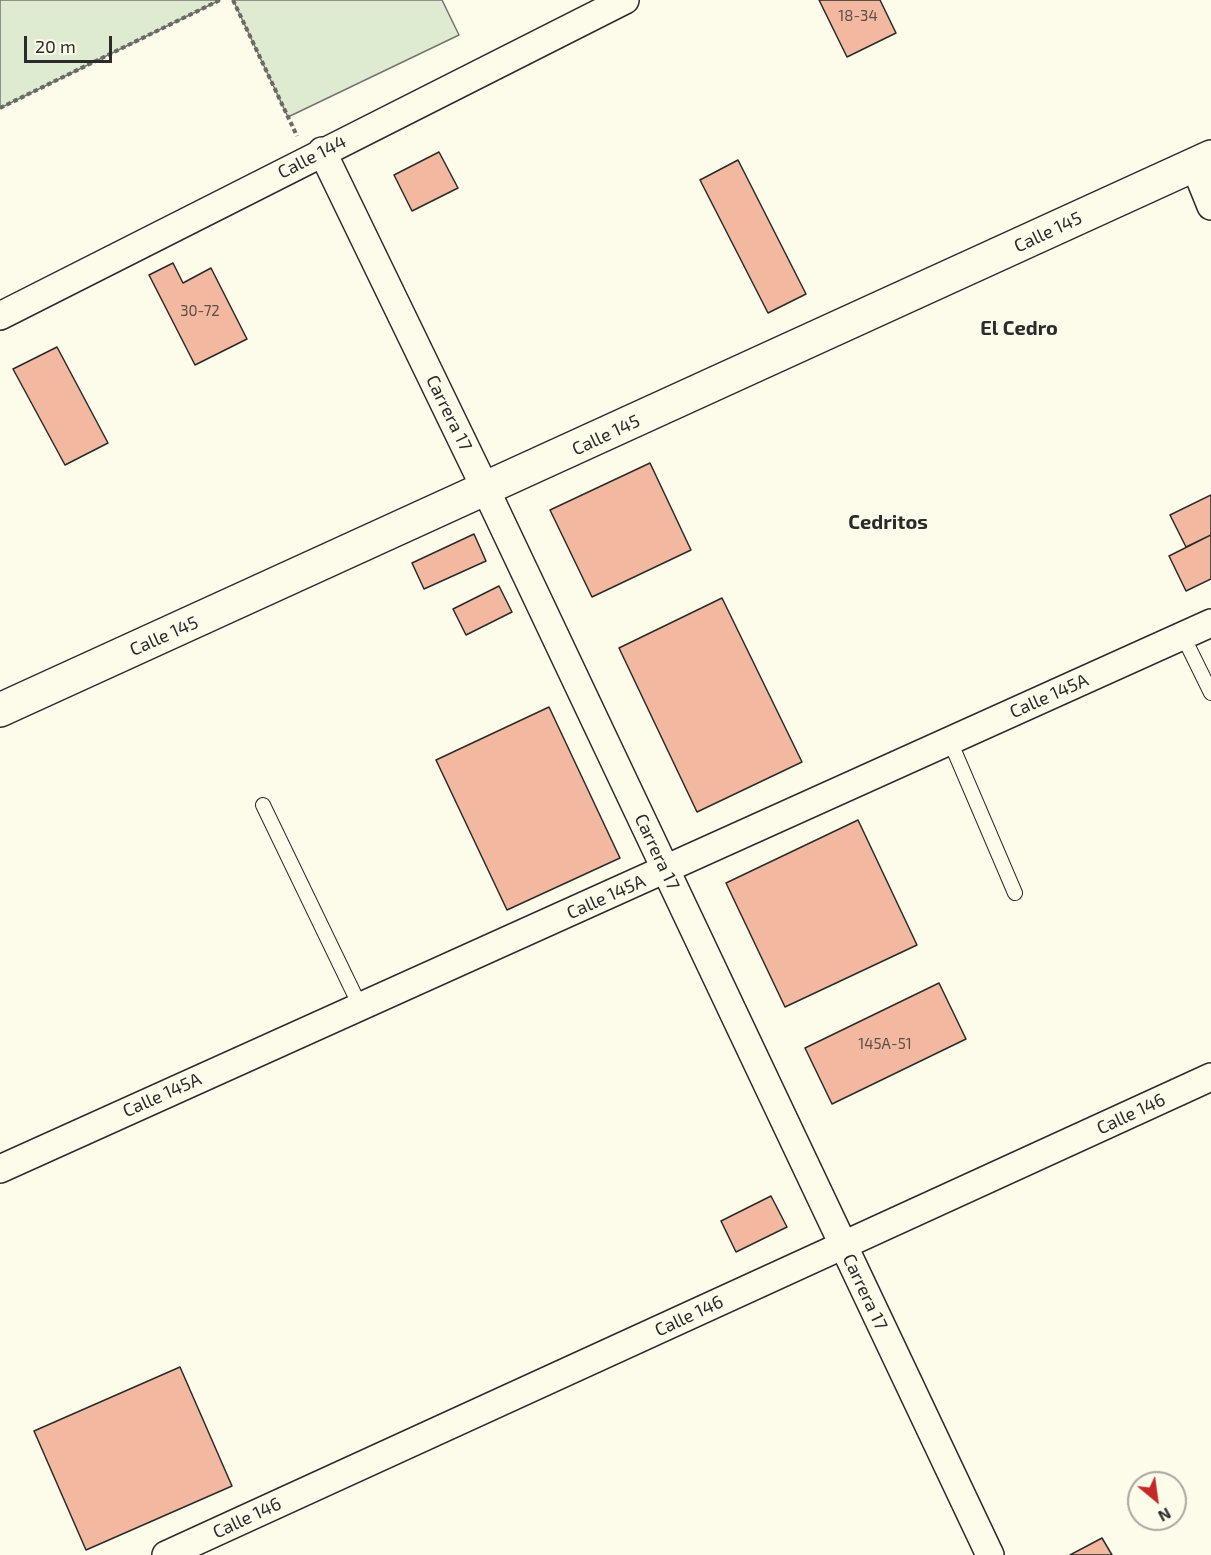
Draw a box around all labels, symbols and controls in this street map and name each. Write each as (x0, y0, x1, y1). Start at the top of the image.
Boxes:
house number: 18-34 (838, 7, 878, 25)
scale bar (27, 24, 116, 62)
text: 20 m (35, 35, 76, 57)
street label: Calle 144 (274, 131, 350, 183)
street label: Calle 145 (1011, 207, 1085, 257)
house number: 30-72 (180, 302, 220, 320)
district label: El Cedro (980, 316, 1058, 340)
street label: Carrera 17 (421, 372, 477, 454)
street label: Calle 145 (569, 410, 643, 460)
district label: Cedritos (848, 510, 928, 534)
street label: Calle 145 (127, 611, 201, 661)
street label: Calle 145A (1006, 669, 1092, 723)
street label: Carrera 17 (630, 811, 684, 893)
street label: Calle 145A (563, 870, 649, 924)
house number: 145A-51 (858, 1035, 912, 1053)
street label: Calle 145A (119, 1068, 205, 1122)
street label: Calle 146 (1093, 1089, 1169, 1139)
street label: Carrera 17 (838, 1251, 892, 1333)
street label: Calle 146 (651, 1291, 727, 1341)
north arrow (1127, 1471, 1187, 1531)
street label: Calle 146 (209, 1493, 285, 1543)
text: N (1155, 1504, 1175, 1527)

